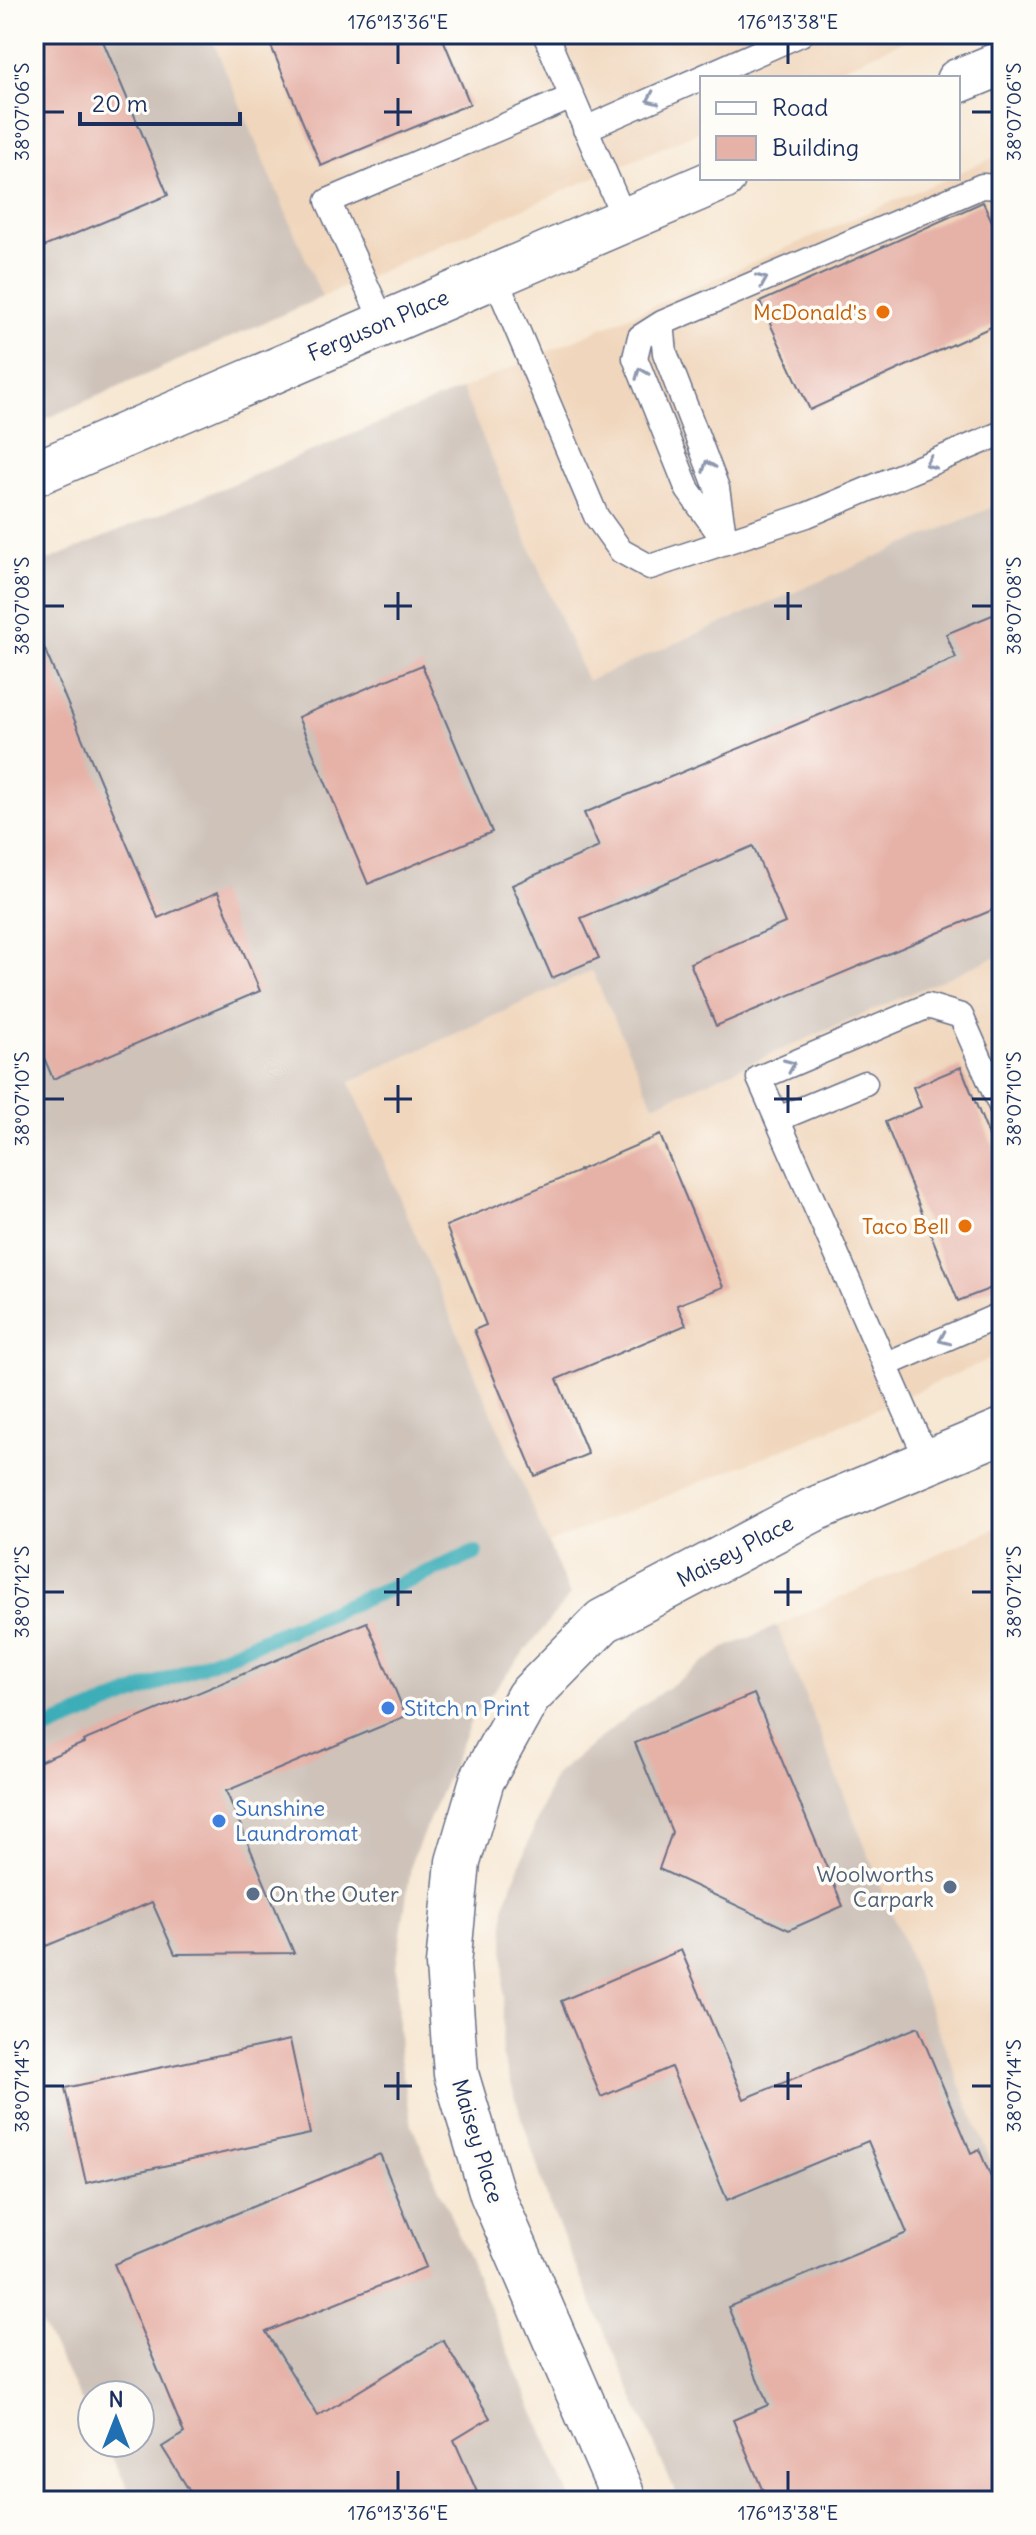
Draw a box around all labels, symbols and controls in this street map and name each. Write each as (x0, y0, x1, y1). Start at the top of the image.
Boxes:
text: 176°13'36"E (348, 9, 448, 34)
text: 176°13'38"E (738, 9, 838, 34)
text: 38°07'06"S (9, 63, 34, 161)
text: 38°07'06"S (1001, 63, 1026, 161)
scale bar (80, 76, 240, 126)
legend (700, 76, 960, 180)
text: 20 m (92, 88, 148, 118)
one-way arrow (646, 90, 661, 106)
text: Road (772, 92, 828, 122)
text: Building (772, 132, 859, 162)
one-way arrow (754, 274, 768, 290)
street label: Ferguson Place (303, 283, 453, 367)
place label: McDonald's (753, 298, 867, 326)
marker: McDonald's (874, 303, 892, 321)
one-way arrow (634, 367, 651, 381)
one-way arrow (924, 453, 938, 470)
one-way arrow (701, 460, 718, 474)
text: 38°07'08"S (9, 557, 34, 655)
text: 38°07'08"S (1001, 557, 1026, 655)
text: 38°07'10"S (9, 1051, 34, 1147)
text: 38°07'10"S (1001, 1051, 1026, 1147)
one-way arrow (781, 1059, 796, 1075)
place label: Taco Bell (862, 1212, 949, 1240)
marker: Taco Bell (956, 1217, 974, 1235)
one-way arrow (938, 1330, 952, 1346)
street label: Maisey Place (672, 1509, 798, 1593)
text: 38°07'12"S (9, 1546, 34, 1638)
text: 38°07'12"S (1001, 1546, 1026, 1638)
place label: Stitch n Print (404, 1694, 530, 1722)
marker: Stitch n Print (379, 1699, 397, 1717)
place label: Sunshine Laundromat (235, 1794, 358, 1847)
marker: Sunshine Laundromat (210, 1812, 228, 1830)
place label: Woolworths Carpark (816, 1860, 934, 1913)
marker: Woolworths Carpark (941, 1878, 959, 1896)
place label: On the Outer (269, 1880, 399, 1908)
marker: On the Outer (244, 1885, 262, 1903)
text: 38°07'14"S (9, 2039, 34, 2133)
text: 38°07'14"S (1001, 2039, 1026, 2133)
street label: Maisey Place (446, 2076, 510, 2206)
north arrow (76, 2379, 156, 2459)
text: N (108, 2385, 124, 2413)
text: 176°13'36"E (348, 2500, 448, 2525)
text: 176°13'38"E (738, 2500, 838, 2525)

